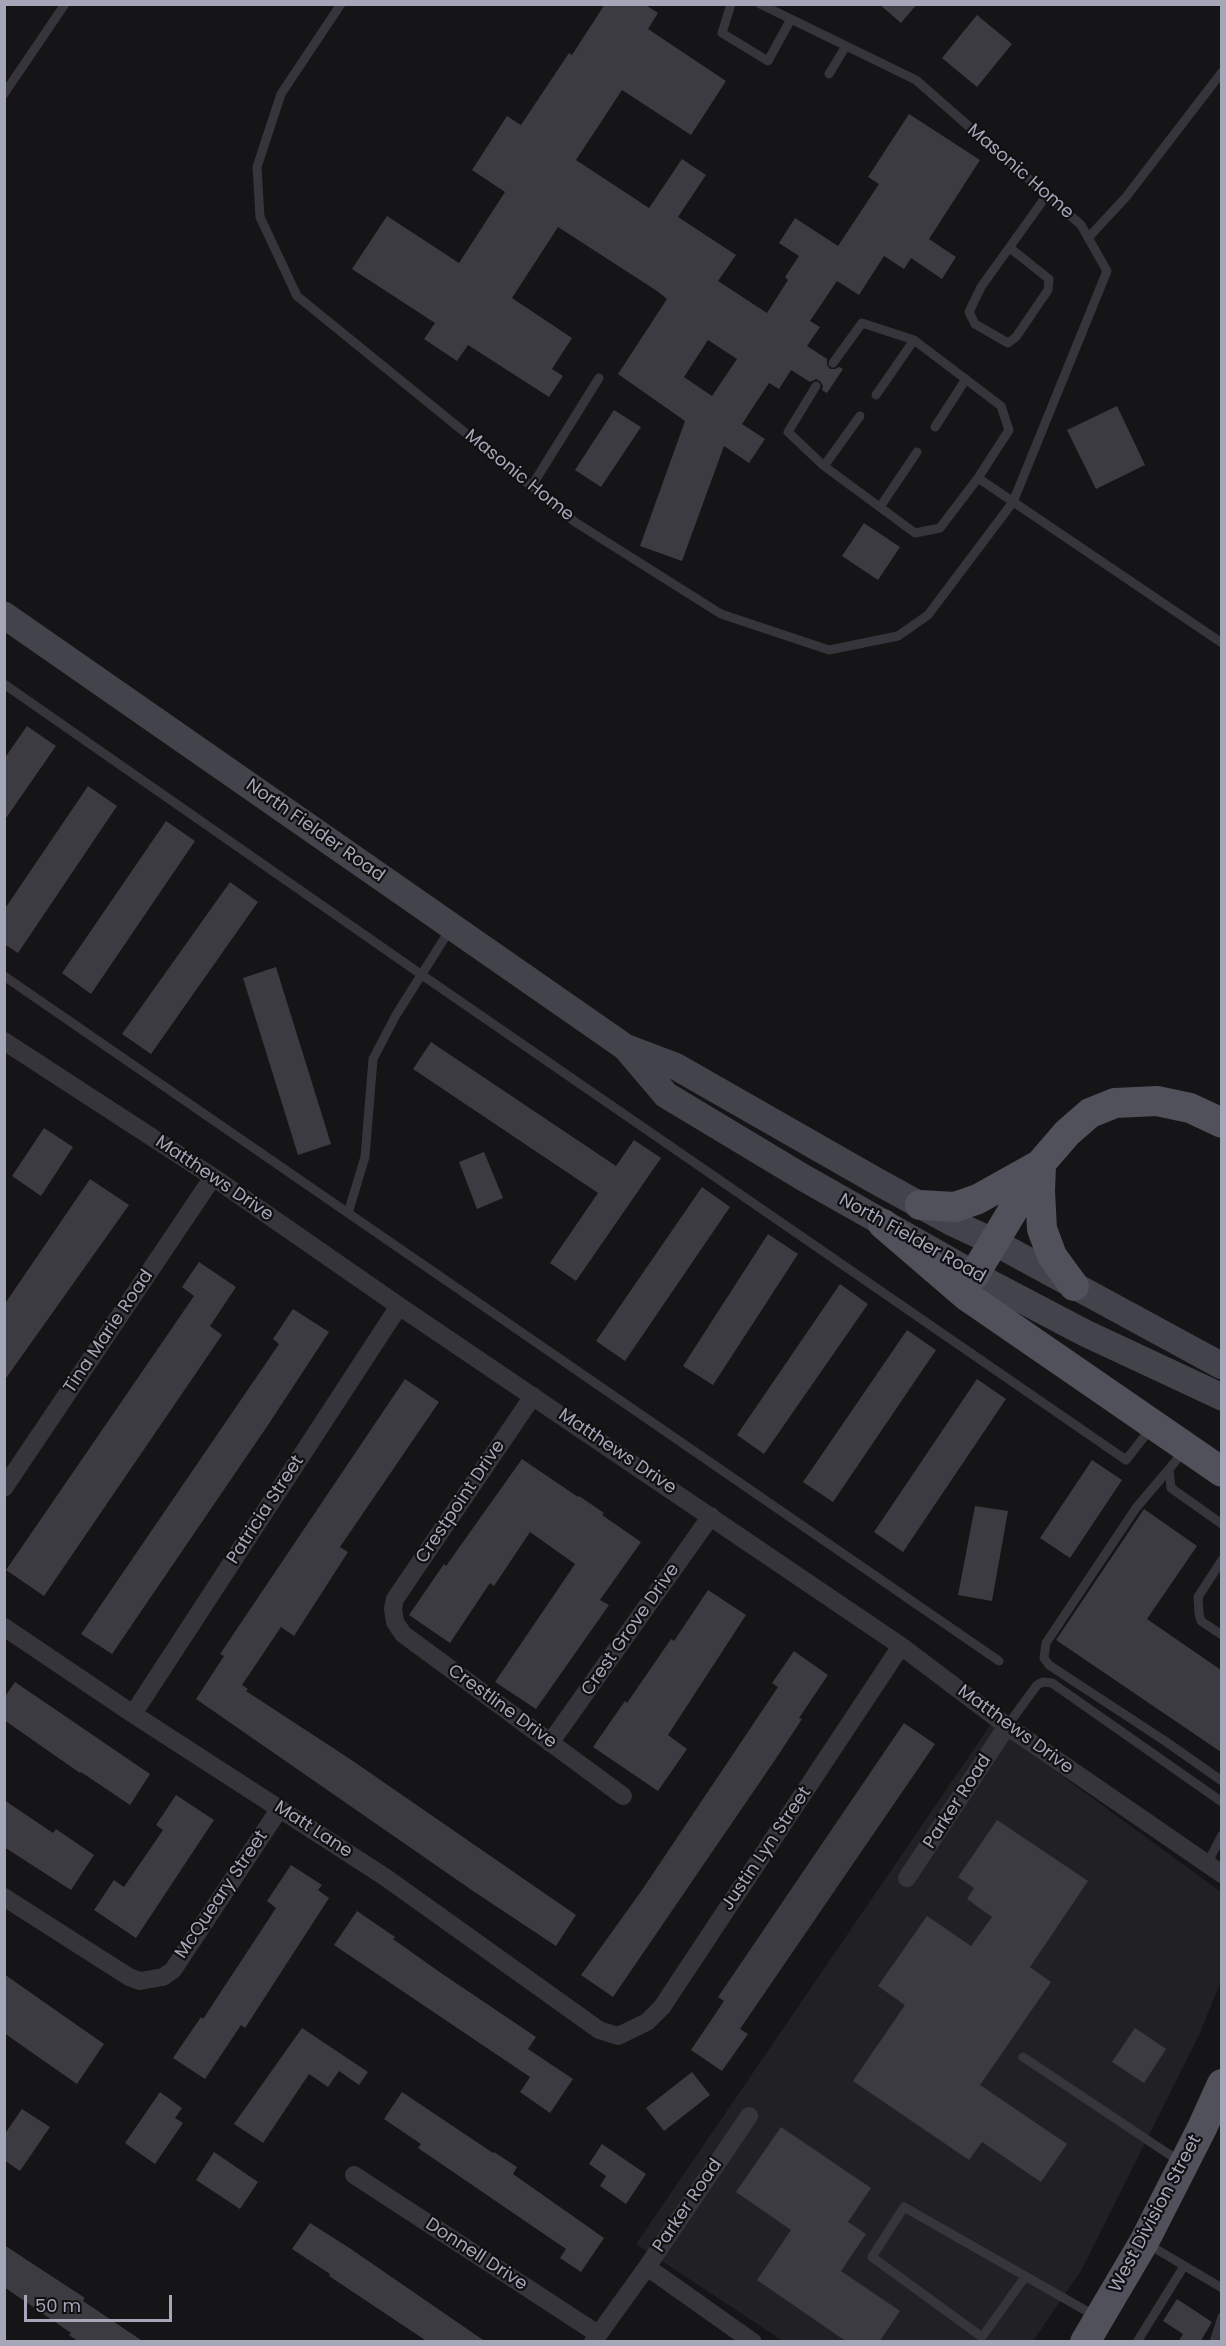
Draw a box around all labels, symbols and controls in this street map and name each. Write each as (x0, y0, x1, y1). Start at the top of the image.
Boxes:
street label: Masonic Home (962, 120, 1078, 224)
street label: Masonic Home (460, 425, 578, 527)
street label: North Fielder Road (241, 775, 389, 887)
street label: Matthews Drive (151, 1132, 277, 1226)
street label: North Fielder Road (835, 1190, 989, 1288)
street label: Tina Marie Road (60, 1266, 158, 1398)
street label: Matthews Drive (554, 1405, 680, 1499)
street label: Crestpoint Drive (412, 1436, 510, 1568)
street label: Patricia Street (223, 1452, 309, 1568)
street label: Crest Grove Drive (577, 1560, 685, 1700)
street label: Crestline Drive (443, 1660, 561, 1754)
street label: Matthews Drive (953, 1681, 1077, 1779)
street label: Parker Road (920, 1751, 996, 1853)
street label: Justin Lyn Street (718, 1783, 816, 1915)
street label: Matt Lane (270, 1797, 356, 1863)
street label: McQueary Street (171, 1827, 273, 1963)
street label: West Division Street (1105, 2131, 1207, 2297)
street label: Parker Road (649, 2155, 727, 2257)
street label: Donnell Drive (421, 2214, 531, 2296)
scale bar (27, 2283, 176, 2321)
text: 50 m (35, 2293, 81, 2318)

